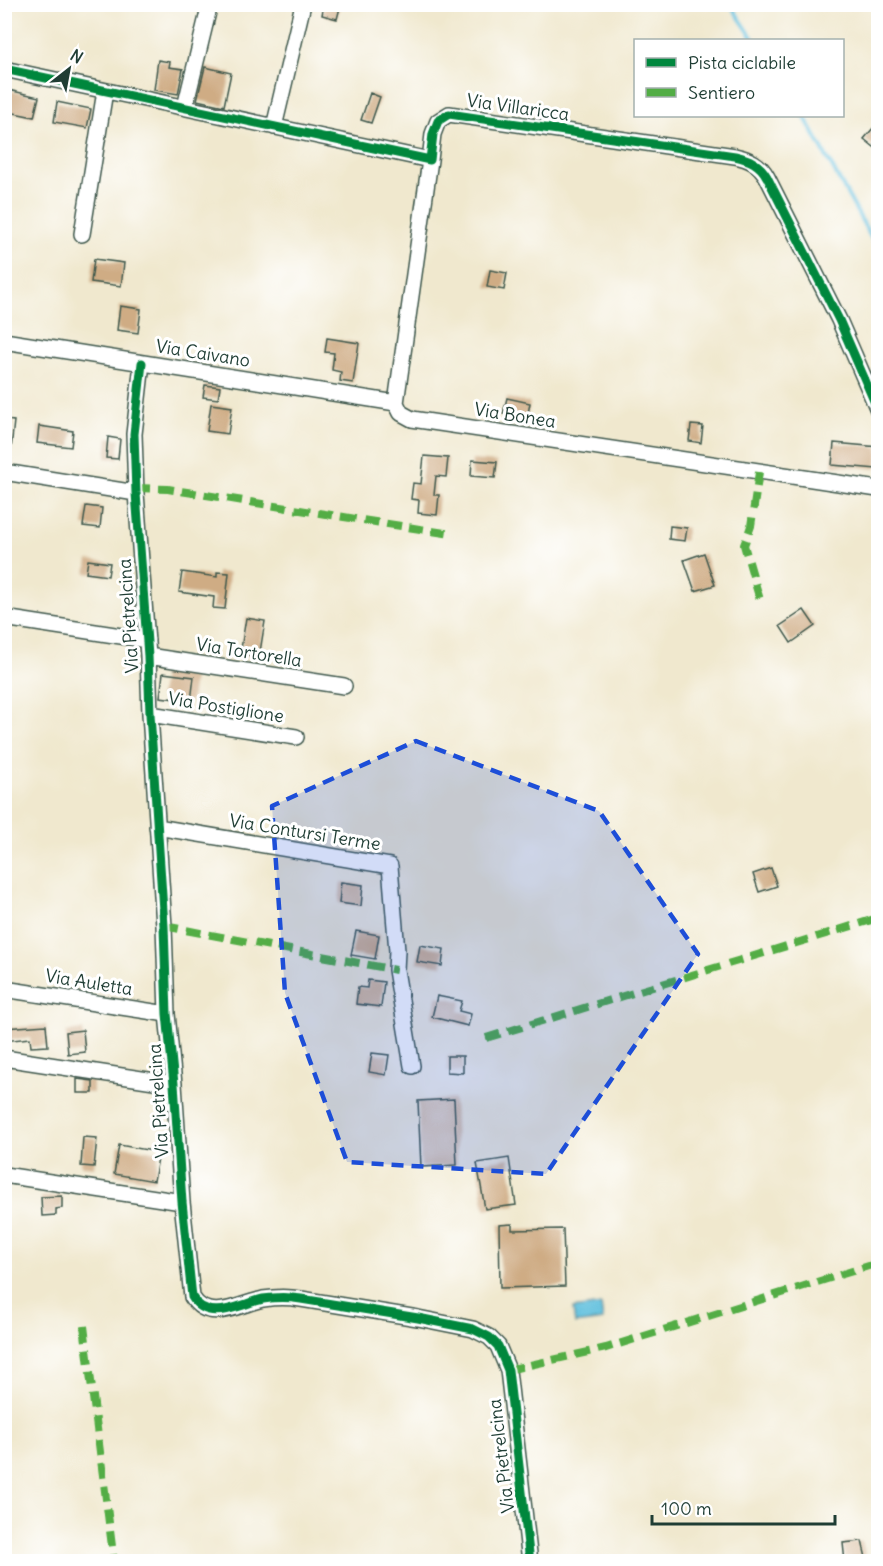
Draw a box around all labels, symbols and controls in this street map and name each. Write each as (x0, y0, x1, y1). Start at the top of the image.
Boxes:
north arrow (39, 39, 99, 99)
legend (634, 39, 844, 117)
text: N (67, 45, 87, 68)
text: Pista ciclabile (688, 51, 796, 74)
text: Sentiero (688, 81, 755, 104)
street label: Via Villaricca (465, 88, 571, 126)
street label: Via Caivano (154, 334, 252, 372)
street label: Via Bonea (473, 397, 557, 433)
street label: Via Pietrelcina (113, 558, 143, 674)
street label: Via Tortorella (195, 632, 303, 672)
street label: Via Postiglione (166, 686, 286, 728)
street label: Via Contursi Terme (228, 809, 382, 855)
street label: Via Auletta (44, 964, 134, 1000)
street label: Via Pietrelcina (143, 1043, 173, 1159)
street label: Via Pietrelcina (483, 1398, 519, 1514)
scale bar (652, 1488, 835, 1526)
text: 100 m (661, 1497, 712, 1520)

